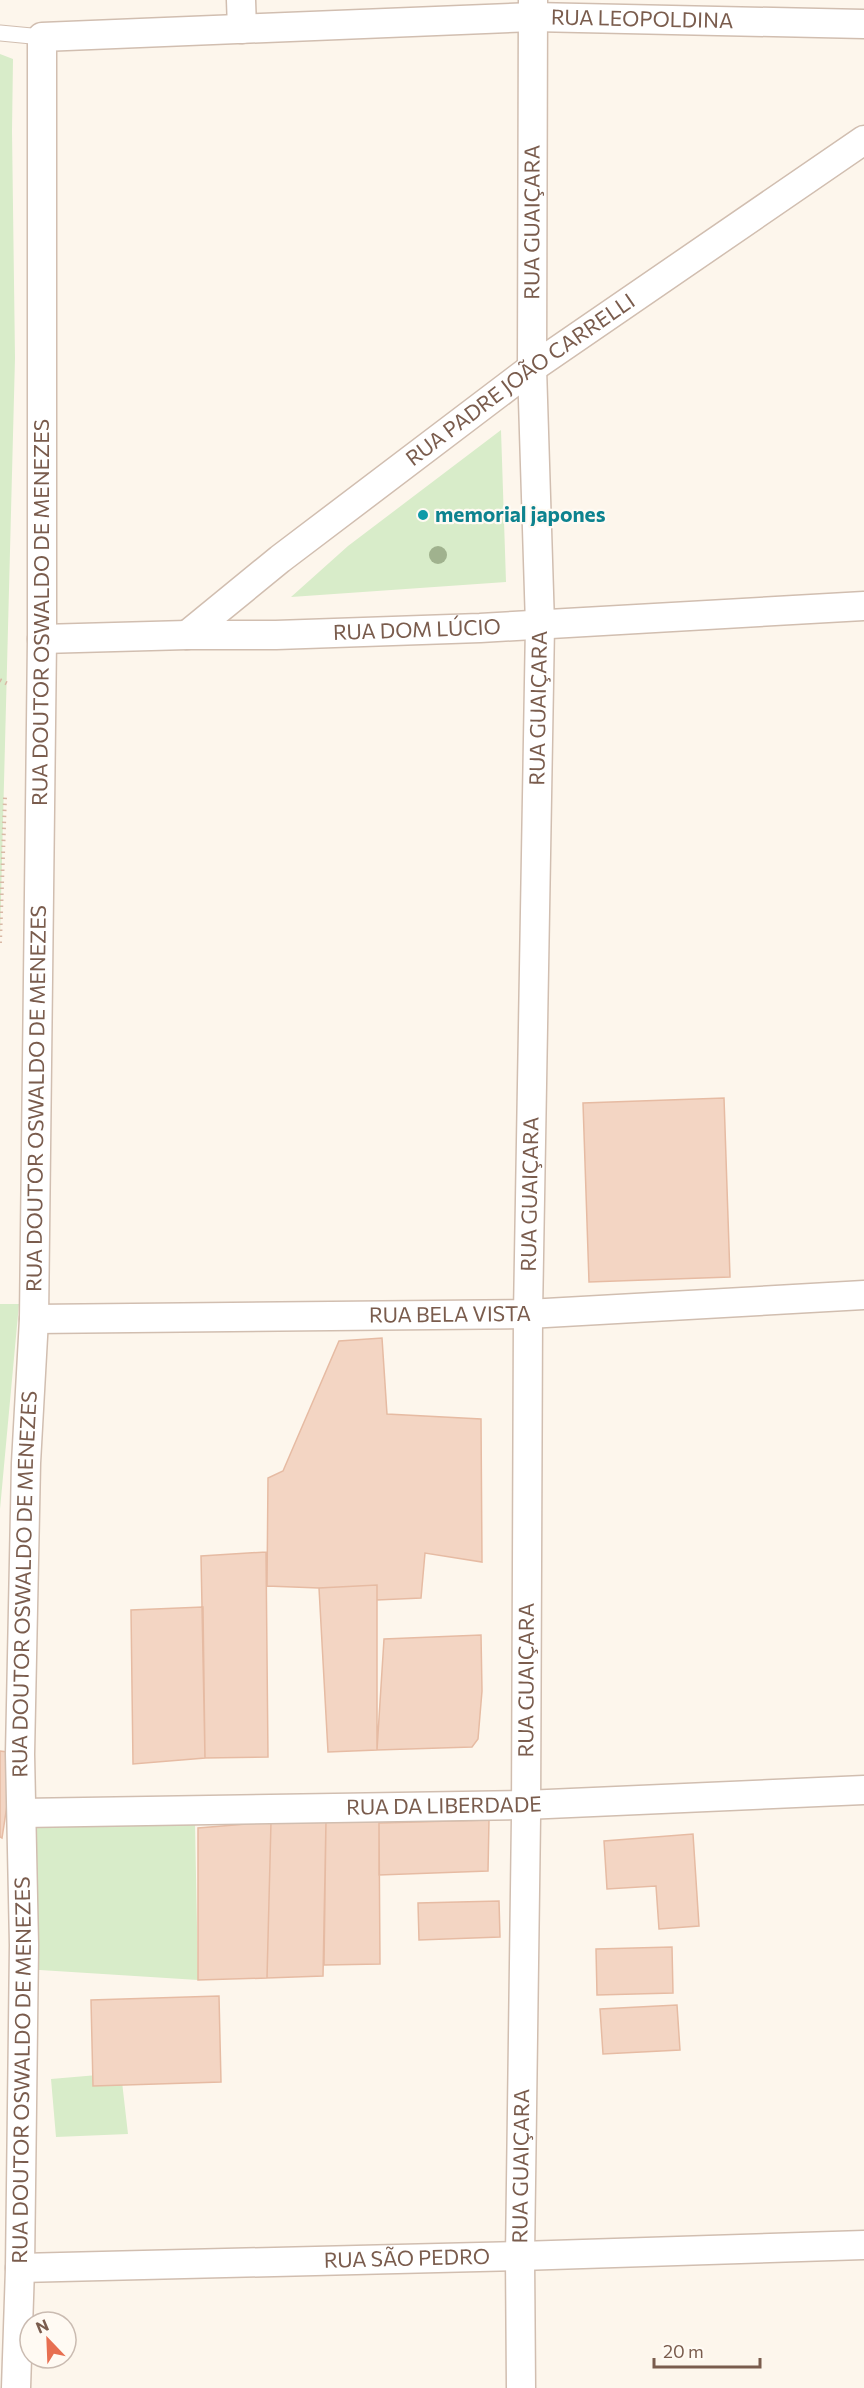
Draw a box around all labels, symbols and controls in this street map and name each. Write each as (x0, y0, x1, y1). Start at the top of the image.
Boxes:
street label: RUA LEOPOLDINA (551, 3, 734, 32)
street label: RUA GUAIÇARA (518, 145, 544, 300)
street label: RUA PADRE JOÃO CARRELLI (400, 287, 639, 470)
street label: RUA DOUTOR OSWALDO DE MENEZES (26, 419, 53, 806)
place label: memorial japones (435, 501, 606, 526)
marker: memorial japones (416, 508, 430, 522)
street label: RUA DOM LÚCIO (332, 613, 501, 644)
street label: RUA GUAIÇARA (523, 630, 551, 786)
street label: RUA DOUTOR OSWALDO DE MENEZES (20, 905, 50, 1292)
street label: RUA GUAIÇARA (515, 1116, 542, 1272)
street label: RUA BELA VISTA (369, 1300, 531, 1327)
street label: RUA DOUTOR OSWALDO DE MENEZES (6, 1390, 41, 1778)
street label: RUA GUAIÇARA (512, 1603, 538, 1758)
street label: RUA DA LIBERDADE (346, 1790, 542, 1819)
street label: RUA DOUTOR OSWALDO DE MENEZES (6, 1876, 35, 2264)
street label: RUA GUAIÇARA (506, 2088, 533, 2244)
street label: RUA SÃO PEDRO (323, 2243, 490, 2272)
north arrow (18, 2310, 78, 2370)
text: N (33, 2315, 51, 2337)
scale bar (654, 2331, 760, 2369)
text: 20 m (663, 2340, 704, 2362)

